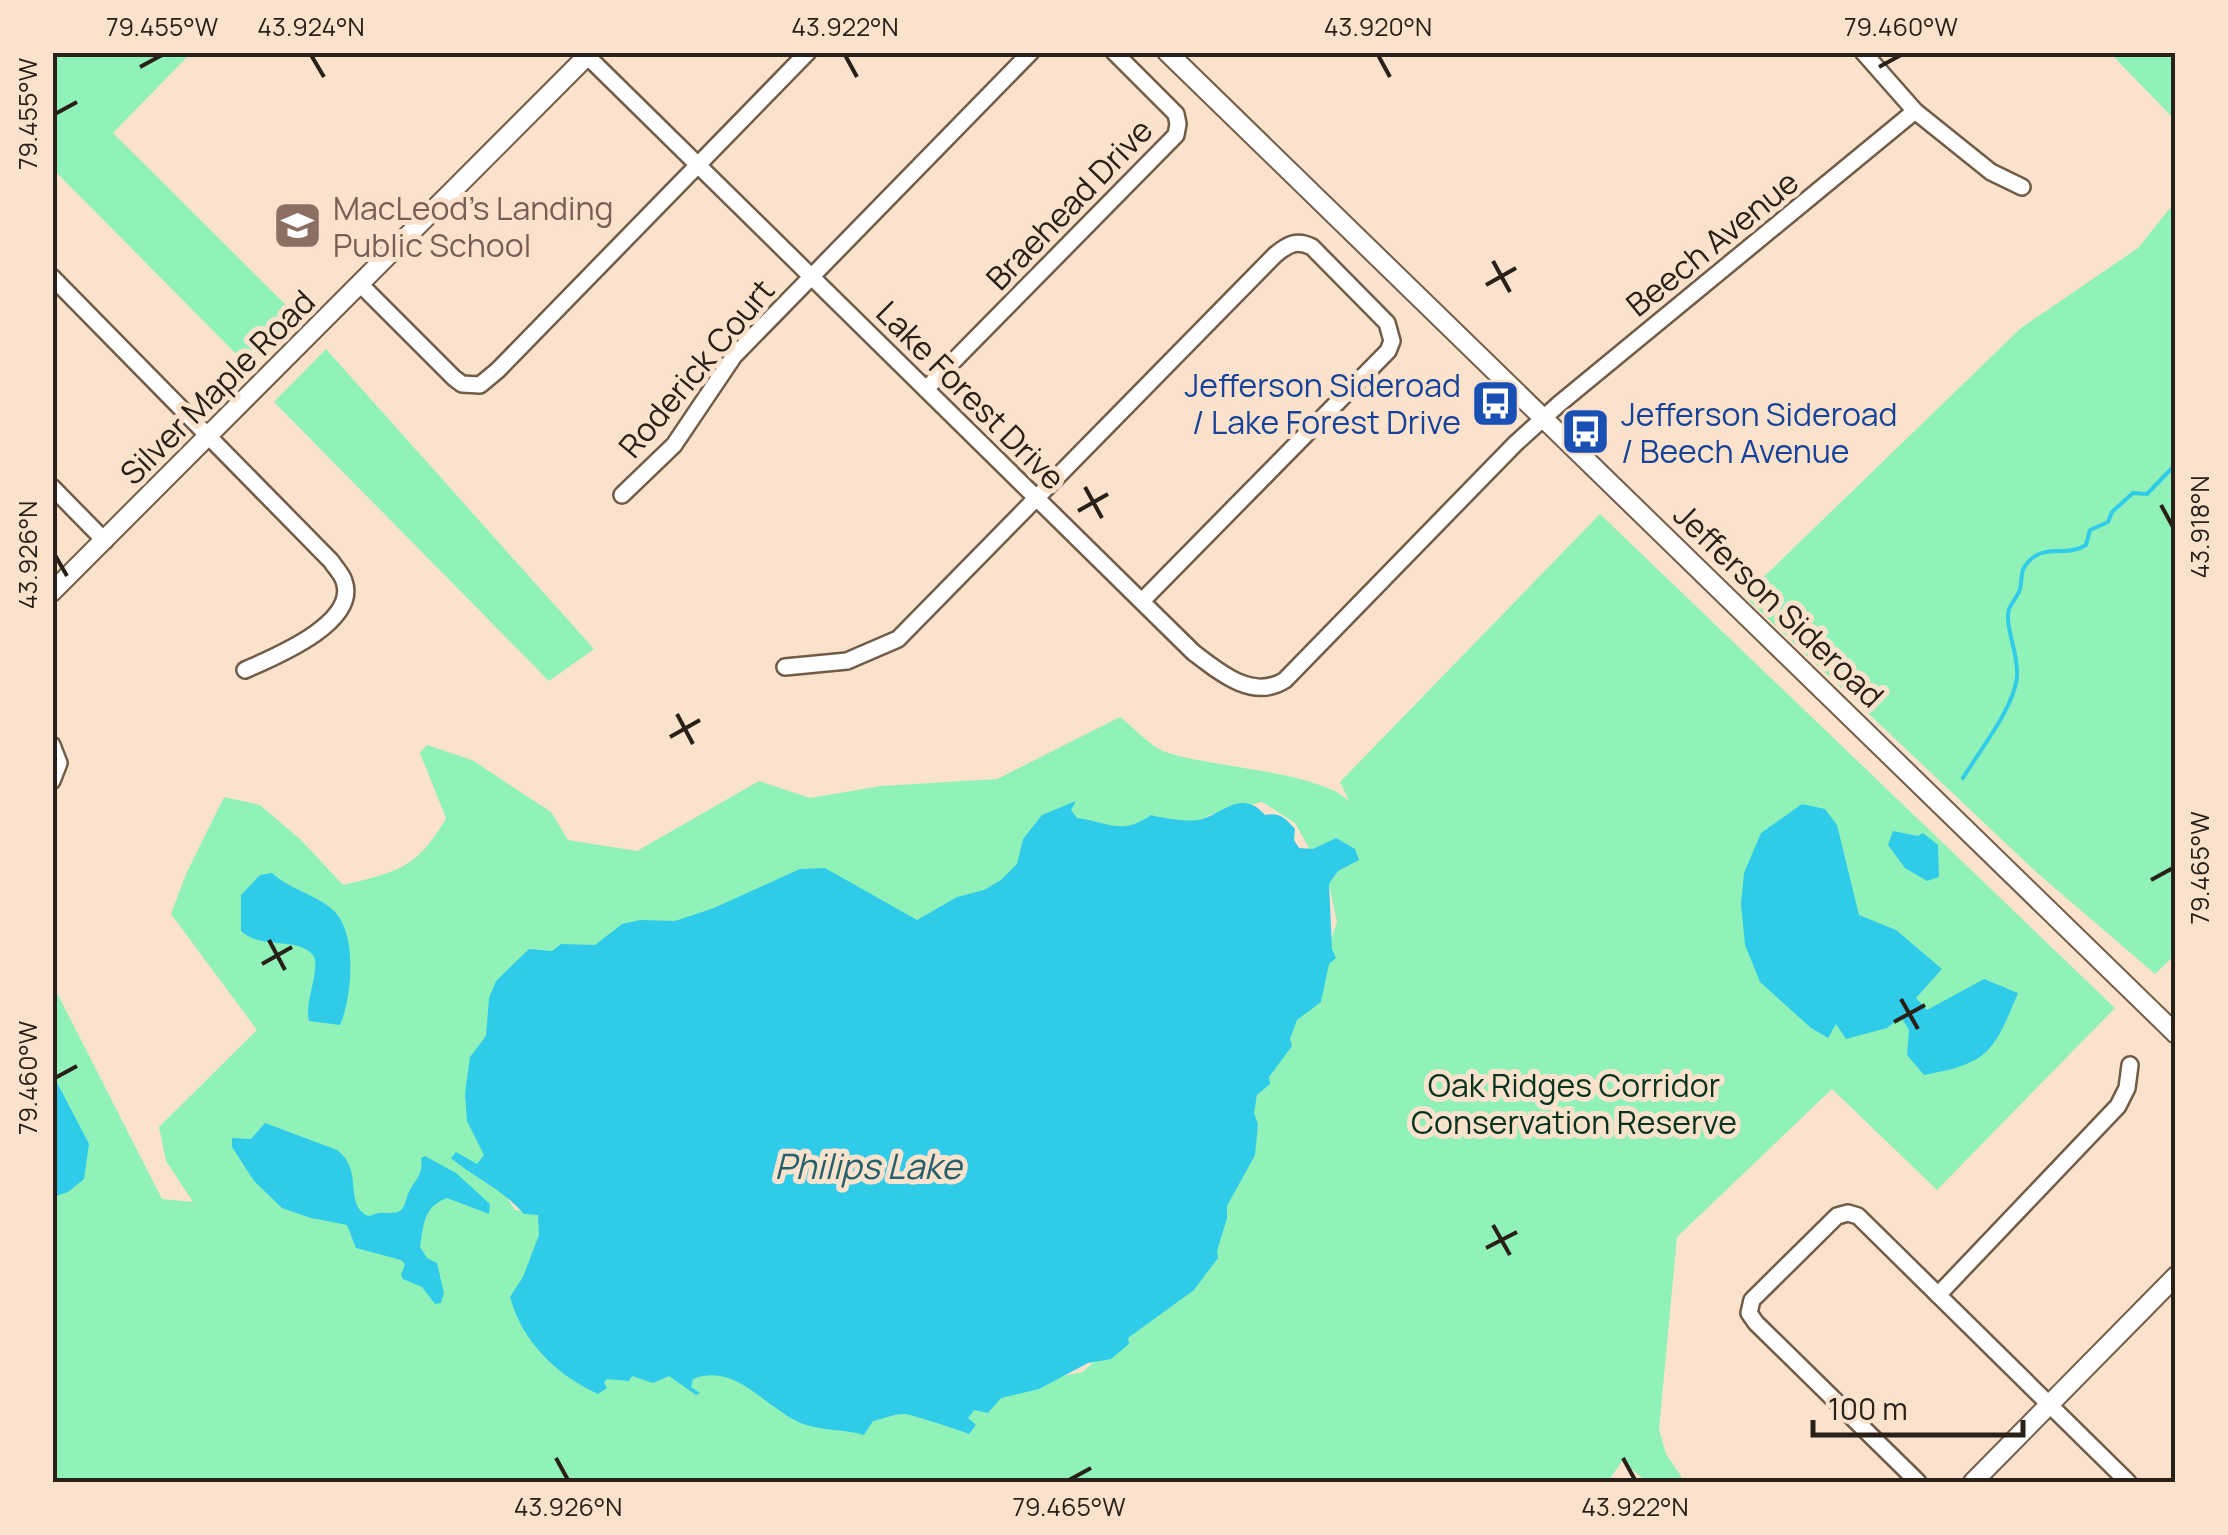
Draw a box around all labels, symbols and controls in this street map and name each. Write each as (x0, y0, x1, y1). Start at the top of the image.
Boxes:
text: 79.455°W (106, 9, 218, 44)
text: 43.924°N (257, 9, 365, 44)
text: 43.922°N (791, 9, 899, 44)
text: 43.920°N (1324, 9, 1432, 44)
text: 79.460°W (1844, 9, 1958, 44)
text: 79.455°W (10, 58, 45, 170)
street label: Braehead Drive (976, 109, 1162, 299)
street label: Beech Avenue (1617, 160, 1807, 326)
place label: MacLeod's Landing Public School (333, 186, 613, 267)
school or university icon: MacLeod's Landing Public School (272, 200, 324, 252)
street label: Roderick Court (608, 269, 784, 467)
street label: Silver Maple Road (110, 280, 324, 494)
street label: Lake Forest Drive (867, 291, 1075, 499)
place label: Jefferson Sideroad / Lake Forest Drive (1184, 363, 1461, 444)
bus stop icon: Jefferson Sideroad / Lake Forest Drive (1470, 377, 1522, 429)
place label: Jefferson Sideroad / Beech Avenue (1621, 392, 1898, 473)
bus stop icon: Jefferson Sideroad / Beech Avenue (1560, 406, 1612, 458)
text: 43.918°N (2182, 475, 2217, 579)
street label: Jefferson Sideroad (1664, 493, 1894, 717)
text: 43.926°N (10, 501, 45, 609)
text: 79.465°W (2182, 811, 2217, 925)
text: 79.460°W (10, 1021, 45, 1135)
park label: Oak Ridges Corridor Conservation Reserve (1411, 1063, 1737, 1144)
water label: Philips Lake (774, 1142, 964, 1190)
scale bar (1813, 1375, 2023, 1437)
text: 100 m (1828, 1388, 1908, 1429)
text: 43.926°N (514, 1489, 622, 1524)
text: 79.465°W (1012, 1489, 1126, 1524)
text: 43.922°N (1581, 1489, 1689, 1524)

